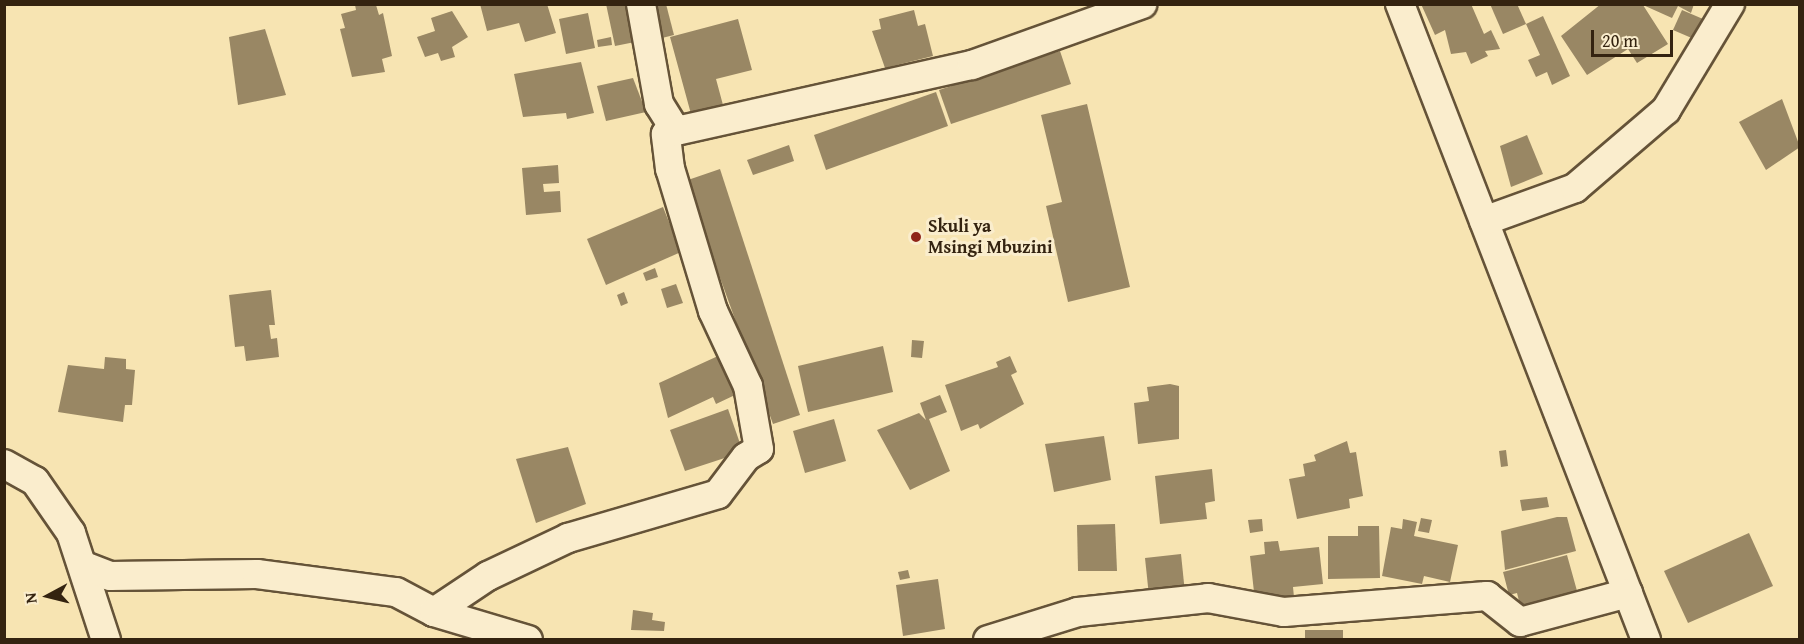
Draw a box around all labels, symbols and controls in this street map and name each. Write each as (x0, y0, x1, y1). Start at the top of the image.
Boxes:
scale bar (1594, 18, 1676, 56)
text: 20 m (1602, 27, 1638, 54)
place label: Skuli ya Msingi Mbuzini (928, 216, 1052, 258)
marker: Skuli ya Msingi Mbuzini (909, 230, 923, 244)
north arrow (18, 566, 78, 626)
text: N (18, 591, 43, 605)

